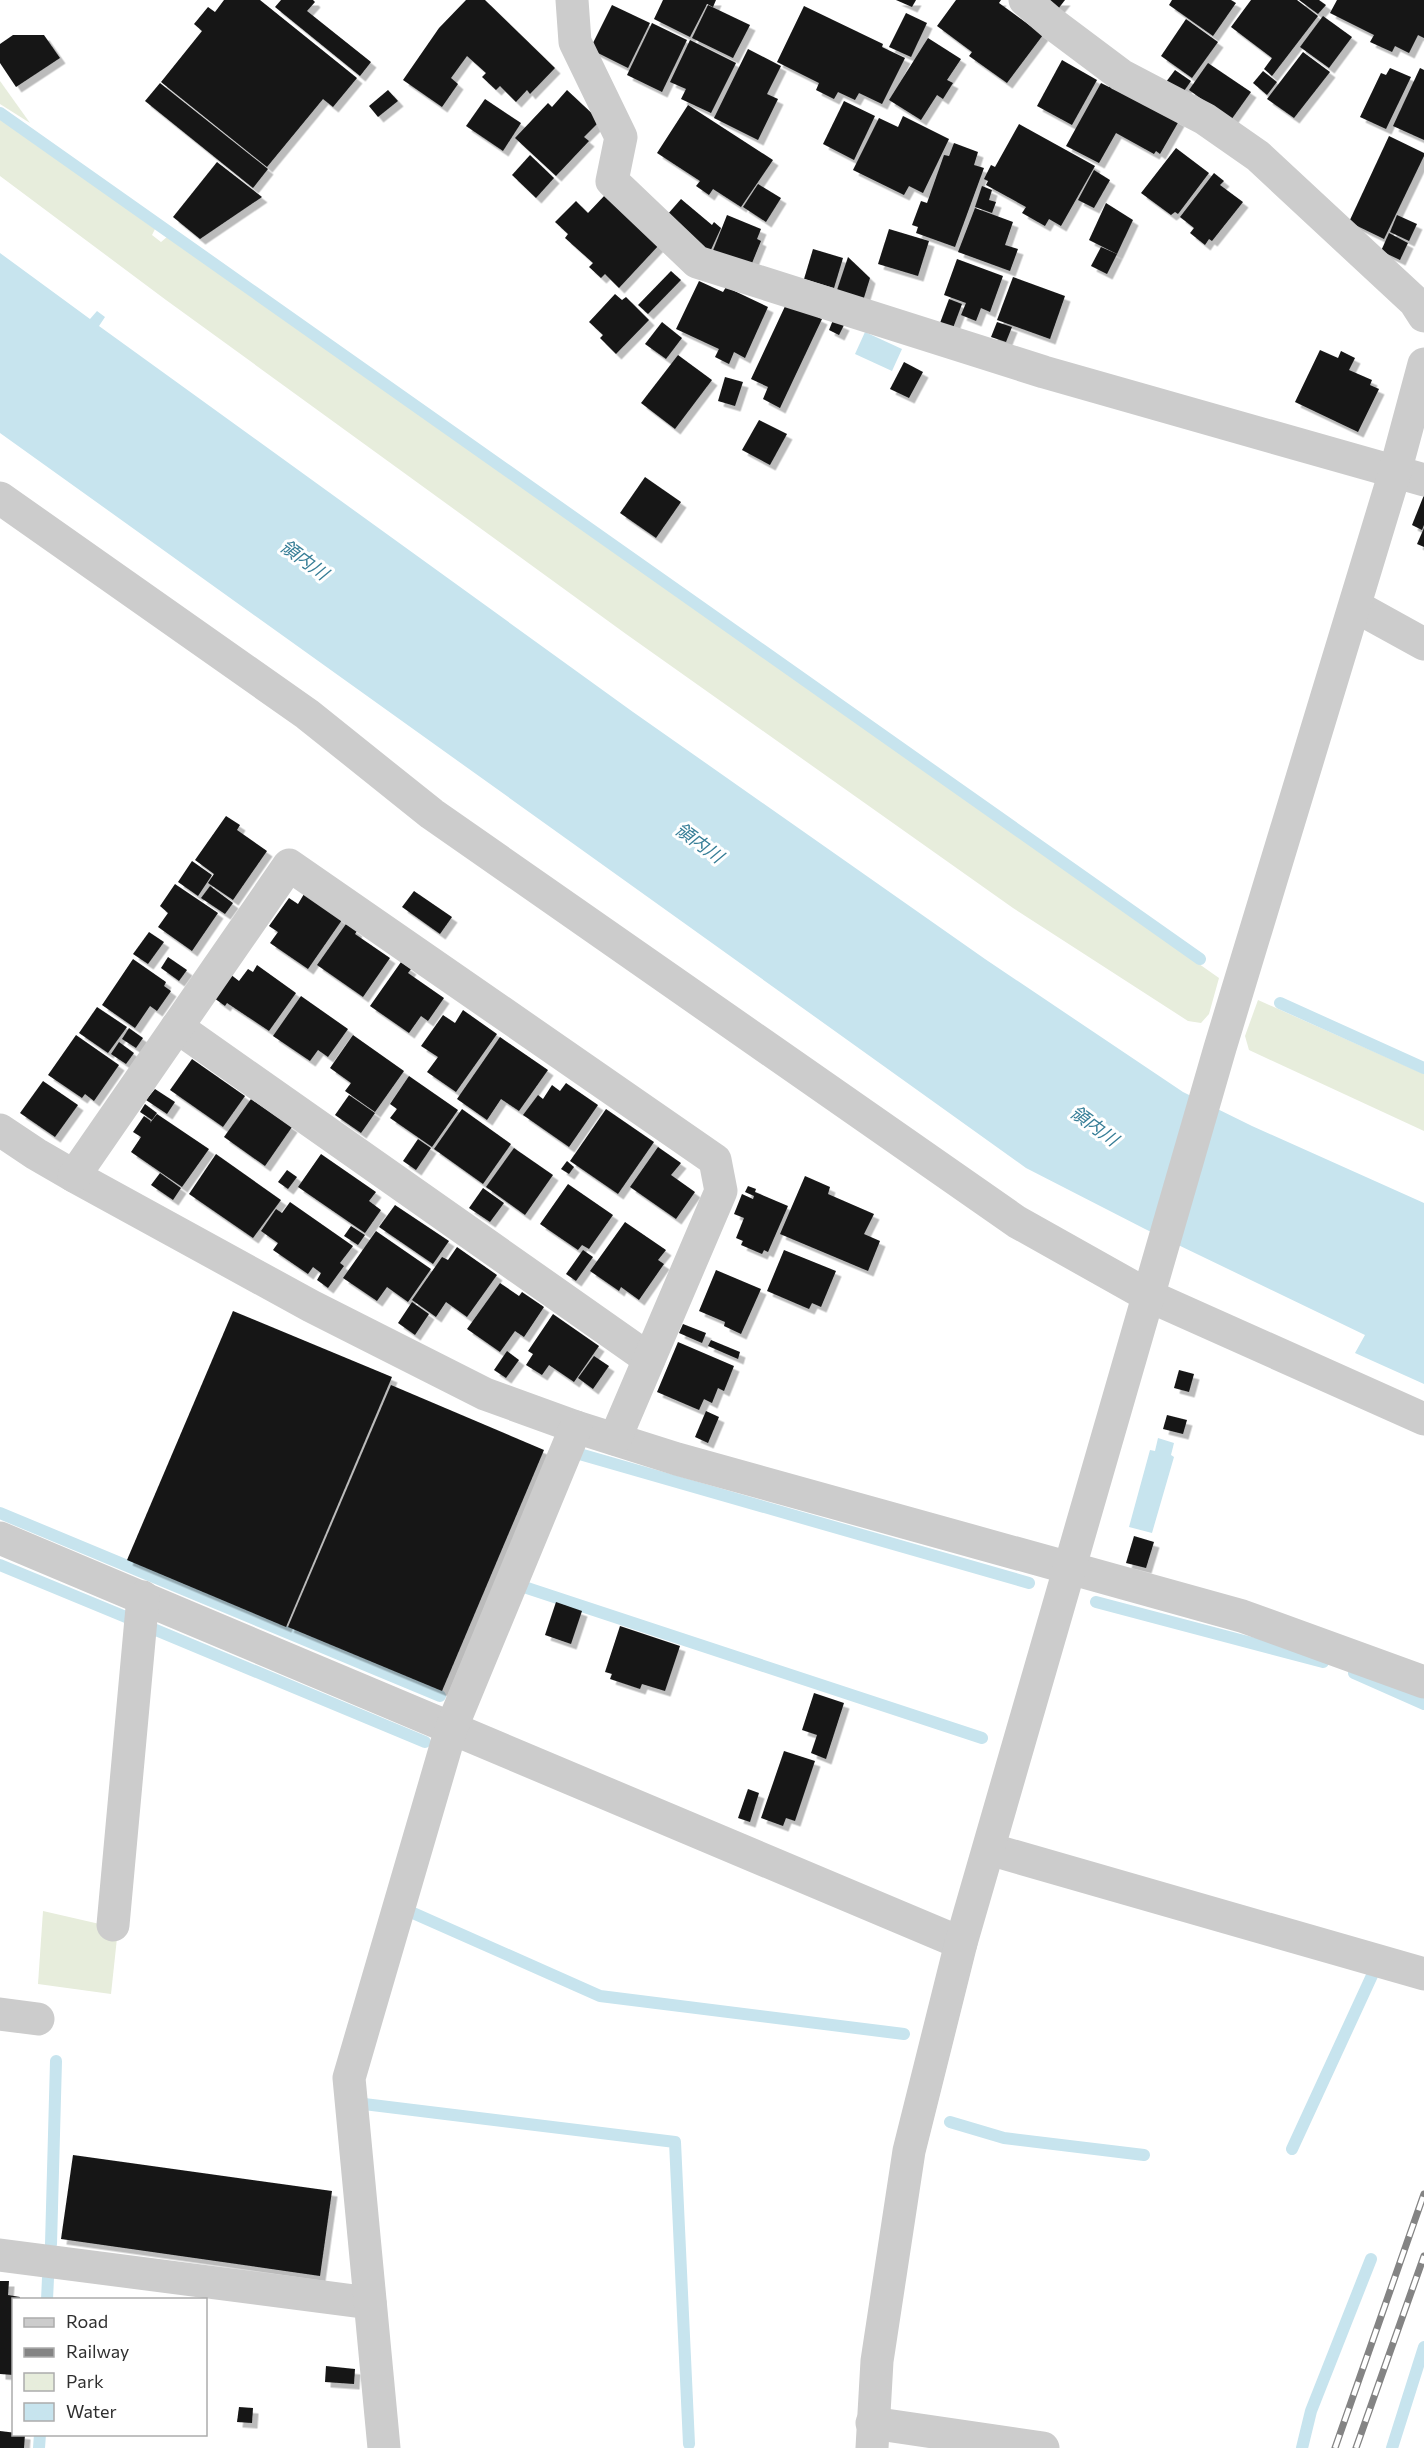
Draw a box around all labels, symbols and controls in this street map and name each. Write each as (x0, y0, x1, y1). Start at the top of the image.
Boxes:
water label: 領内川 (276, 534, 335, 585)
water label: 領内川 (671, 817, 730, 868)
water label: 領内川 (1066, 1100, 1125, 1151)
legend (12, 2298, 207, 2436)
text: Road (66, 2310, 108, 2332)
text: Railway (66, 2340, 129, 2362)
text: Park (66, 2370, 104, 2392)
text: Water (66, 2400, 117, 2422)

